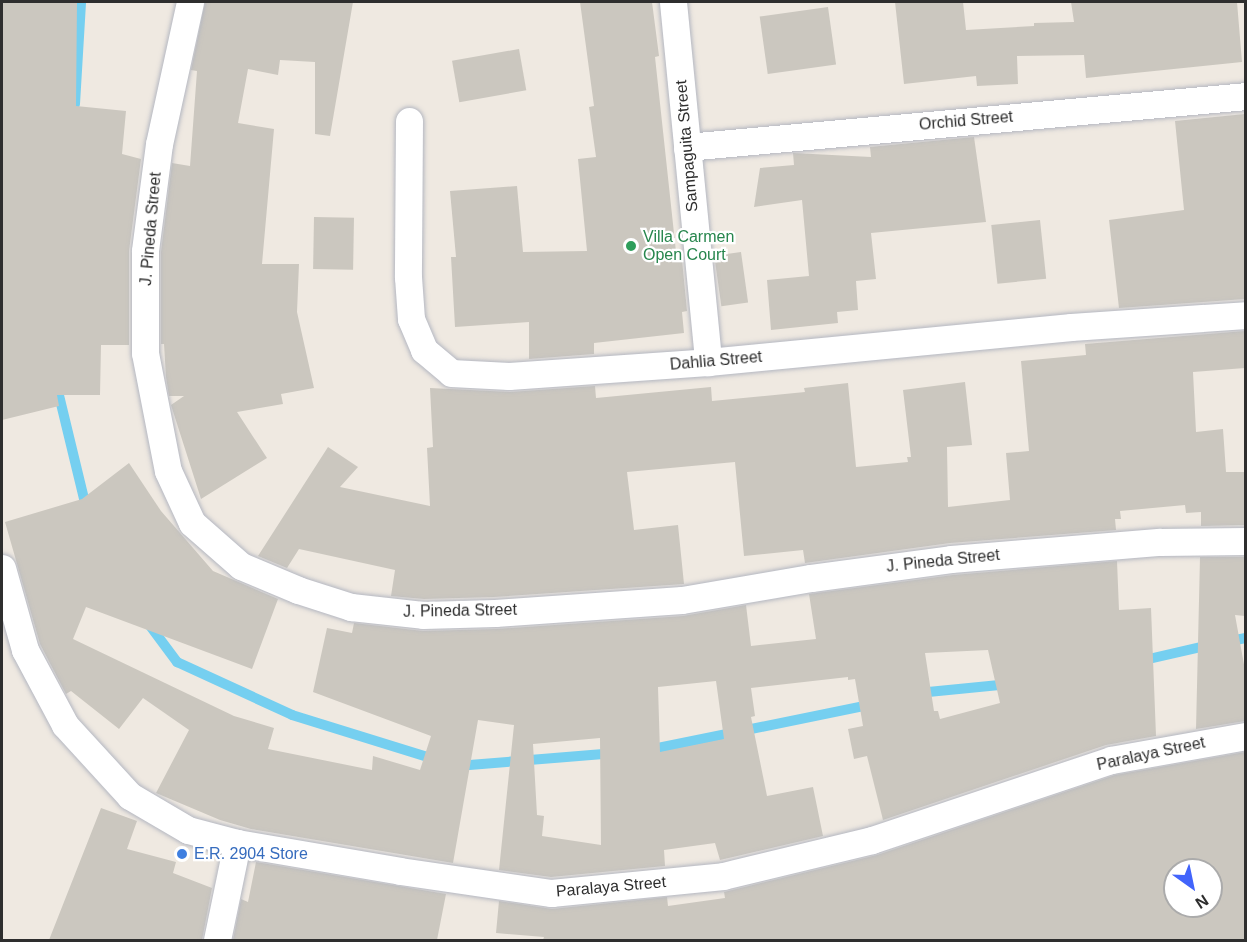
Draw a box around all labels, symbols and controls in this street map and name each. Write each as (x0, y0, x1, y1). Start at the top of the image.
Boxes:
street label: Sampaguita Street (672, 79, 702, 213)
street label: Orchid Street (918, 107, 1014, 135)
street label: J. Pineda Street (136, 171, 166, 287)
place label: Villa Carmen Open Court (643, 227, 734, 265)
marker: Villa Carmen Open Court (624, 239, 638, 253)
street label: Dahlia Street (669, 347, 763, 375)
street label: J. Pineda Street (885, 546, 1001, 576)
street label: J. Pineda Street (403, 600, 517, 622)
street label: Paralaya Street (1095, 733, 1207, 775)
place label: E.R. 2904 Store (194, 844, 308, 864)
marker: E.R. 2904 Store (175, 847, 189, 861)
north arrow (1163, 858, 1223, 918)
street label: Paralaya Street (555, 873, 667, 901)
text: N (1193, 892, 1211, 912)

